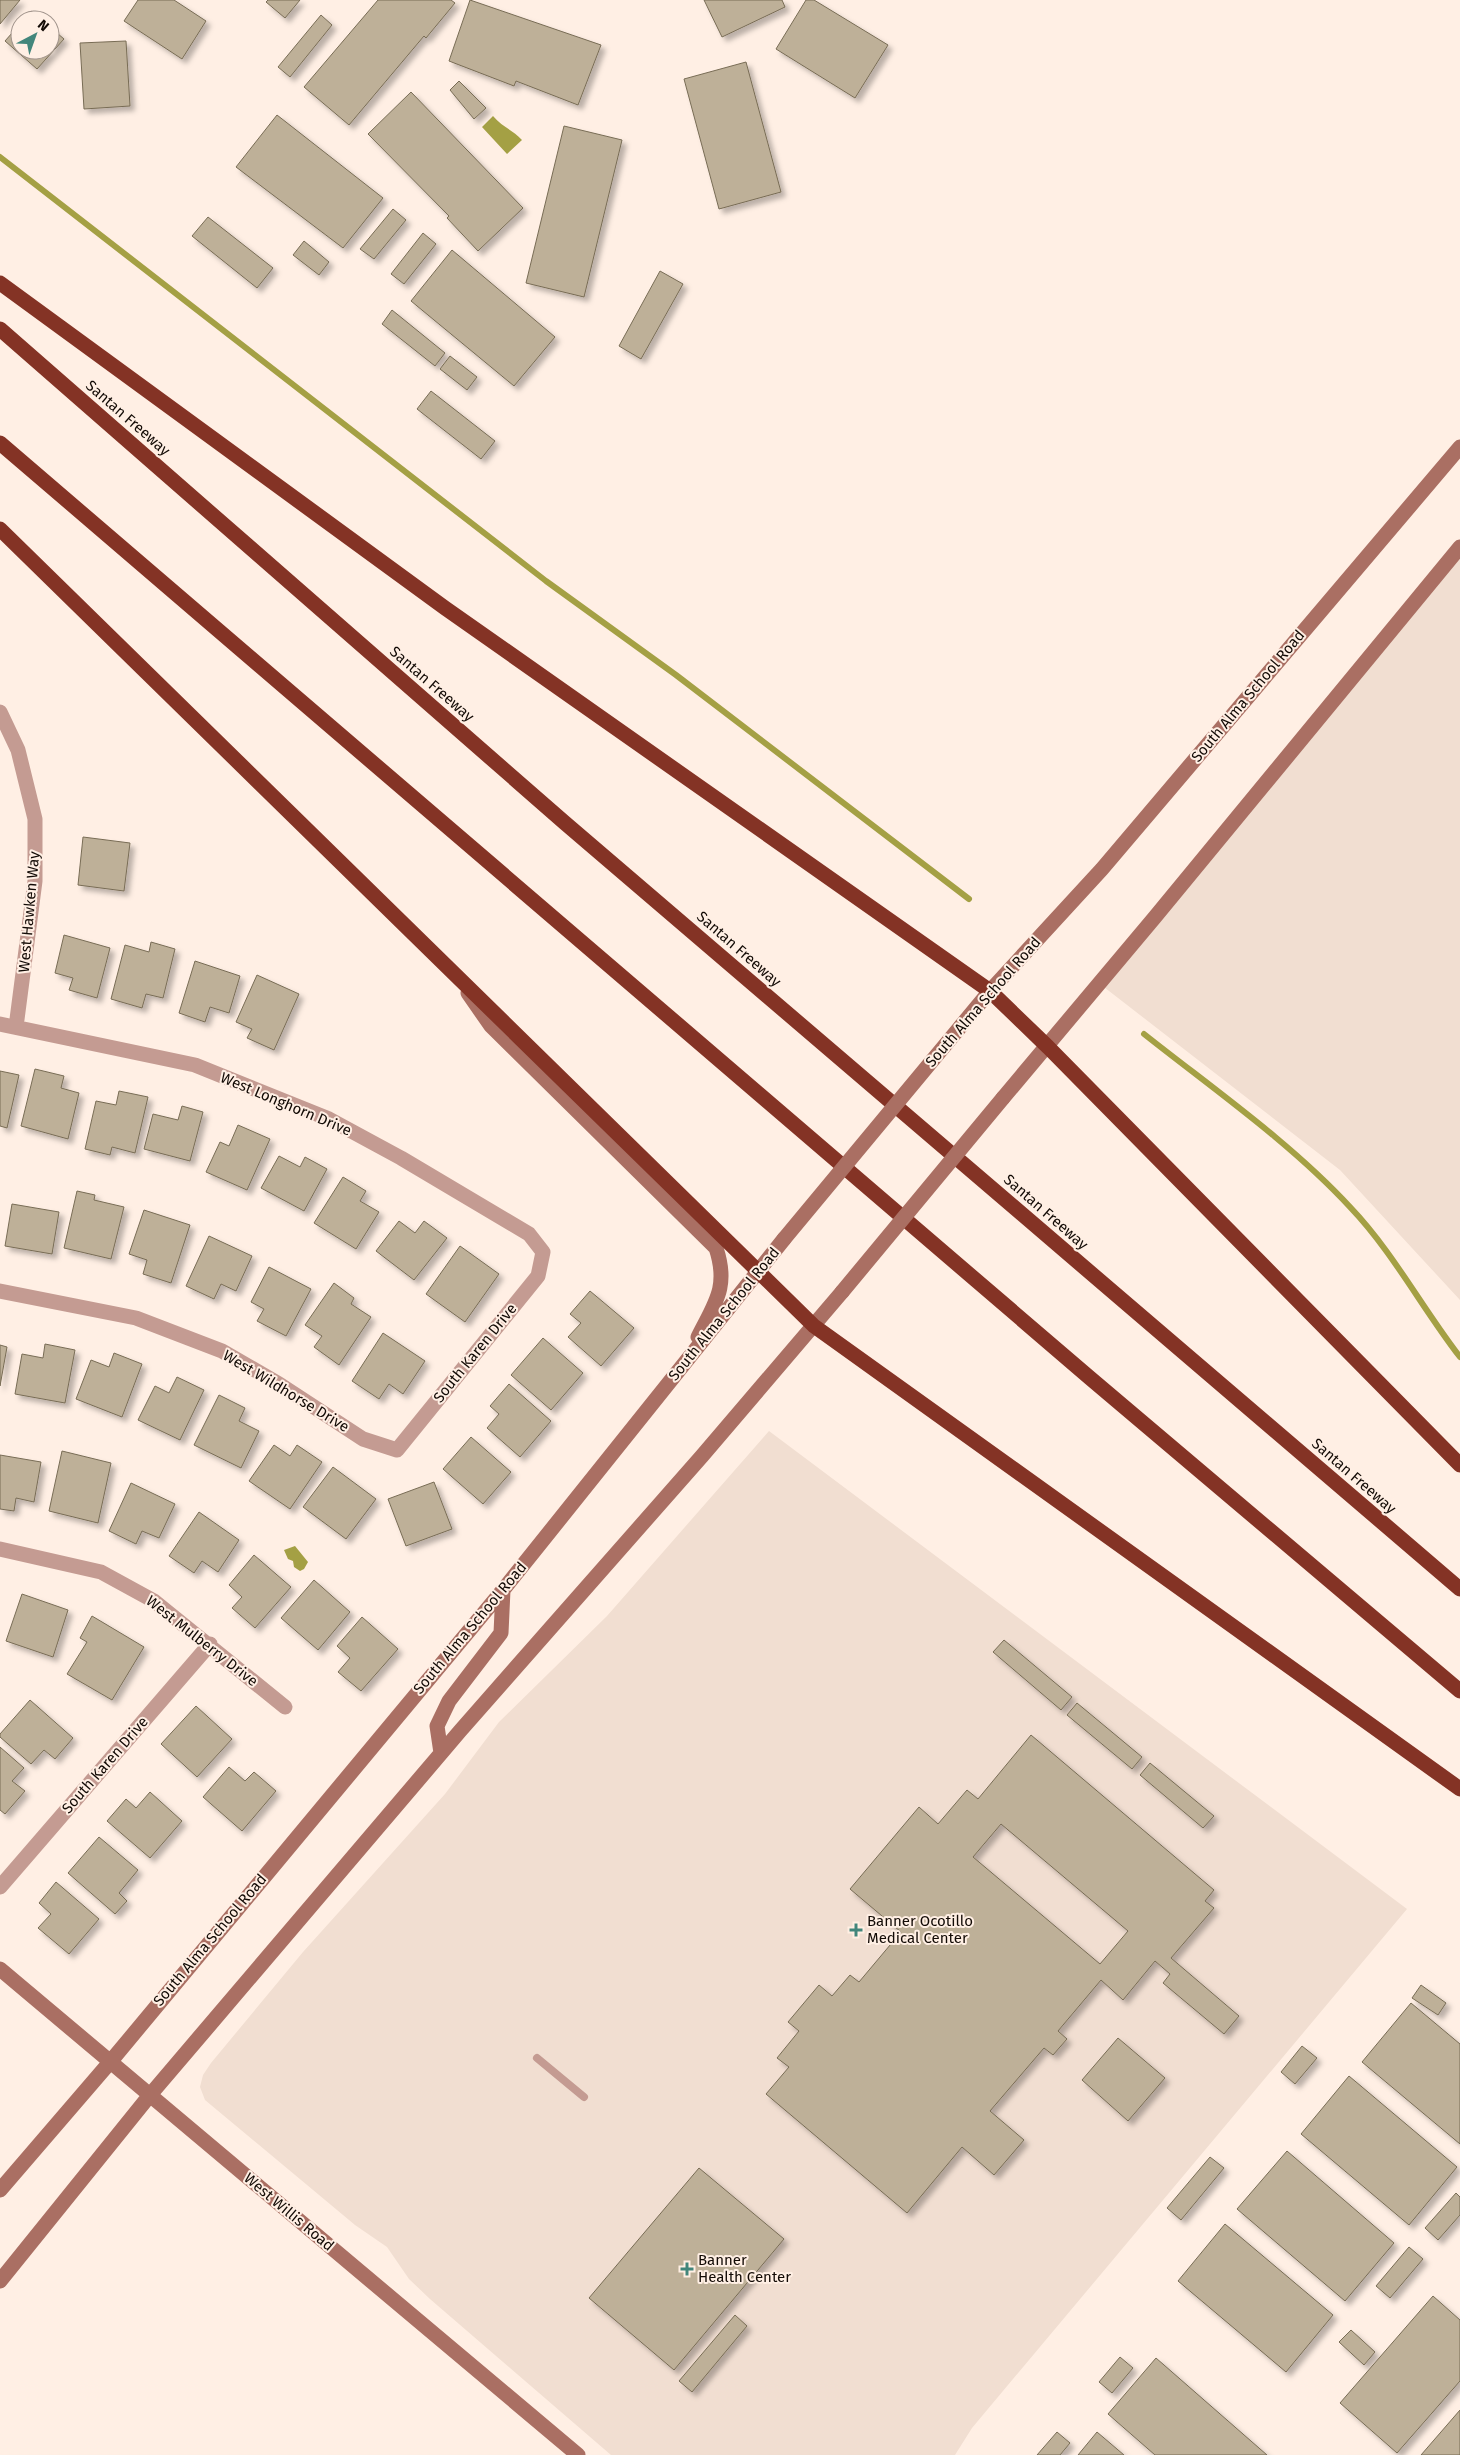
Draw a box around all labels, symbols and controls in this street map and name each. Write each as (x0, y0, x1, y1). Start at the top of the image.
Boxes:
north arrow (10, 10, 60, 60)
text: N (34, 16, 52, 35)
street label: Santan Freeway (82, 377, 174, 460)
street label: South Alma School Road (1188, 626, 1308, 766)
street label: Santan Freeway (386, 643, 478, 726)
street label: West Hawken Way (15, 850, 43, 973)
street label: Santan Freeway (693, 908, 785, 991)
street label: South Alma School Road (922, 933, 1044, 1071)
street label: West Longhorn Drive (218, 1068, 354, 1140)
street label: Santan Freeway (1000, 1171, 1092, 1254)
street label: South Alma School Road (665, 1244, 783, 1384)
street label: South Karen Drive (430, 1300, 520, 1406)
street label: West Wildhorse Drive (220, 1346, 352, 1436)
street label: Santan Freeway (1308, 1435, 1400, 1518)
street label: South Alma School Road (410, 1558, 530, 1698)
street label: West Mulberry Drive (143, 1592, 261, 1690)
street label: South Karen Drive (58, 1713, 152, 1817)
street label: South Alma School Road (150, 1870, 270, 2010)
place label: Banner Ocotillo Medical Center (867, 1912, 973, 1947)
marker: Banner Ocotillo Medical Center (849, 1923, 863, 1937)
street label: West Willis Road (240, 2169, 338, 2255)
place label: Banner Health Center (698, 2251, 791, 2286)
marker: Banner Health Center (680, 2262, 694, 2276)

